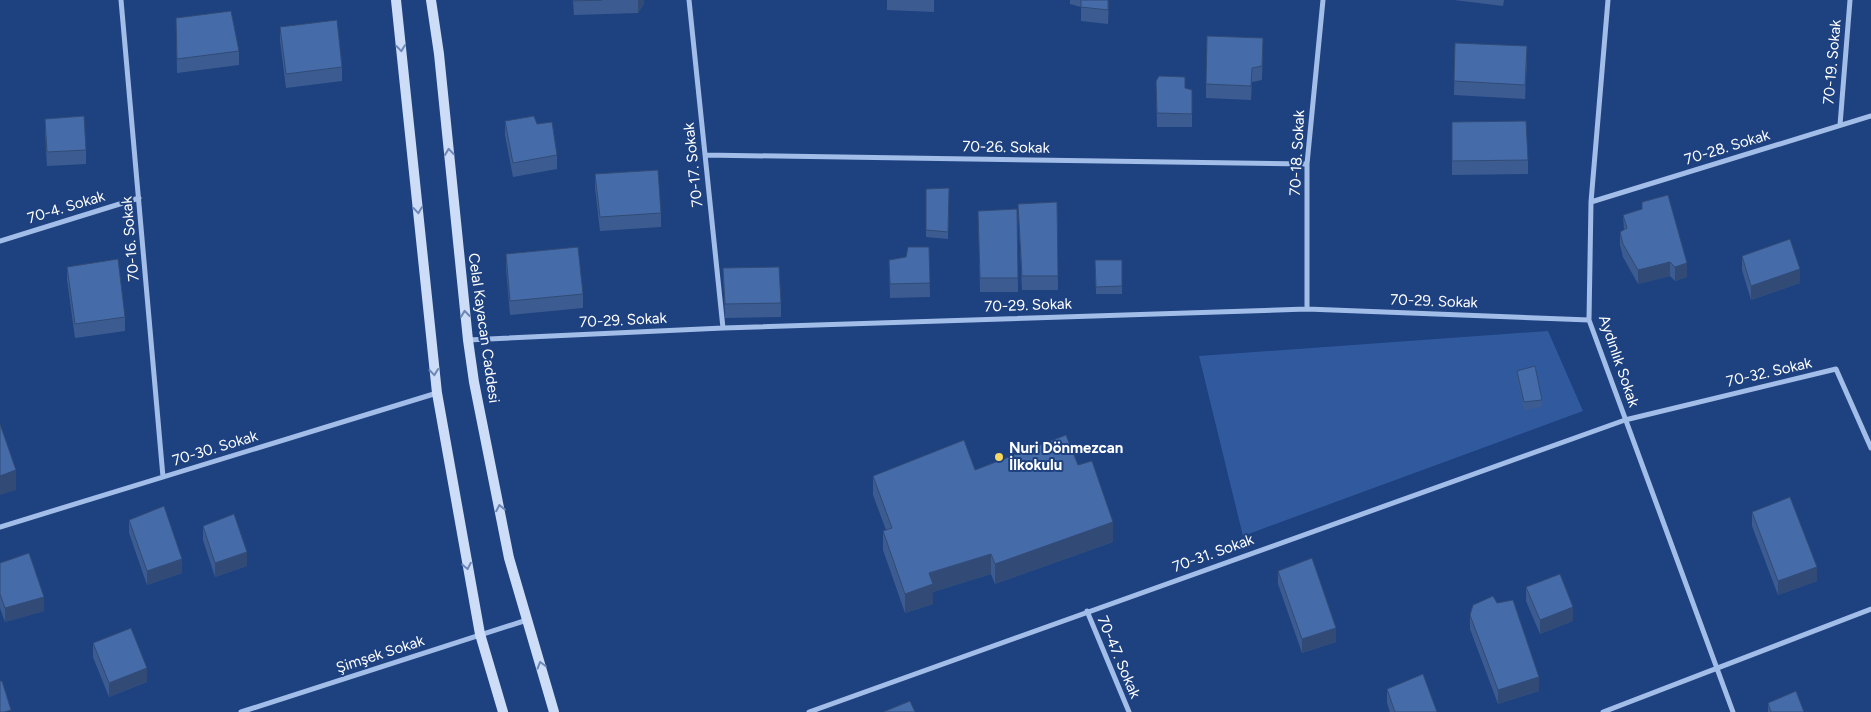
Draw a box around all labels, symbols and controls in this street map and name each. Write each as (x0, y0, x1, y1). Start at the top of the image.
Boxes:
street label: 70-19. Sokak (1819, 18, 1845, 105)
one-way arrow (395, 45, 406, 53)
street label: 70-18. Sokak (1286, 109, 1308, 196)
street label: 70-17. Sokak (680, 121, 706, 208)
street label: 70-28. Sokak (1682, 125, 1773, 169)
street label: 70-26. Sokak (962, 137, 1051, 157)
one-way arrow (444, 148, 455, 156)
street label: 70-4. Sokak (25, 186, 108, 227)
street label: 70-16. Sokak (117, 195, 143, 282)
one-way arrow (412, 206, 423, 214)
street label: Celal Kayacan Caddesi (465, 252, 503, 404)
street label: 70-29. Sokak (1390, 290, 1479, 312)
street label: 70-29. Sokak (984, 294, 1073, 316)
street label: 70-29. Sokak (579, 309, 668, 331)
one-way arrow (460, 310, 471, 318)
street label: Aydınlık Sokak (1595, 313, 1643, 410)
street label: 70-32. Sokak (1724, 353, 1814, 391)
one-way arrow (428, 368, 439, 376)
street label: 70-30. Sokak (170, 426, 261, 470)
place label: Nuri Dönmezcan İlkokulu (1009, 439, 1123, 474)
marker: Nuri Dönmezcan İlkokulu (993, 451, 1005, 463)
one-way arrow (495, 504, 505, 513)
street label: 70-31. Sokak (1170, 530, 1257, 576)
one-way arrow (462, 562, 472, 571)
street label: 70-47. Sokak (1094, 613, 1145, 702)
street label: Şimşek Sokak (334, 631, 427, 677)
one-way arrow (536, 662, 546, 670)

